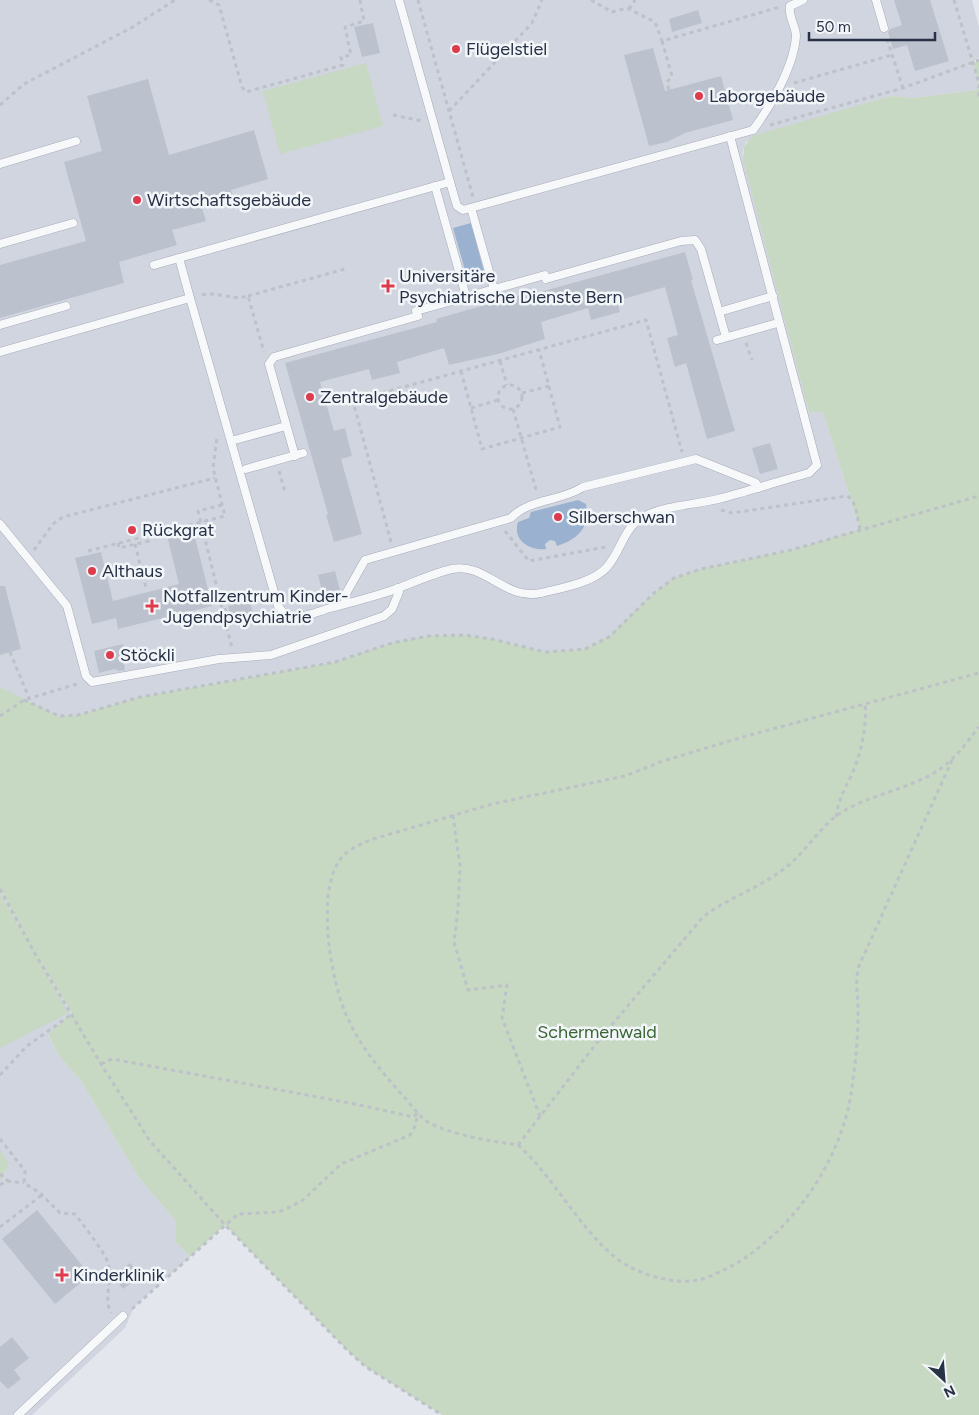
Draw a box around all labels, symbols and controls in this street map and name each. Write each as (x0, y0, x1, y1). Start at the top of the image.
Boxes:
scale bar (809, 10, 935, 42)
text: 50 m (816, 18, 851, 36)
place label: Flügelstiel (466, 38, 547, 60)
marker: Flügelstiel (450, 43, 462, 55)
place label: Laborgebäude (709, 85, 825, 107)
marker: Laborgebäude (693, 90, 705, 102)
place label: Wirtschaftsgebäude (147, 189, 311, 211)
marker: Wirtschaftsgebäude (131, 194, 143, 206)
place label: Universitäre Psychiatrische Dienste Bern (399, 265, 622, 308)
marker: Universitäre Psychiatrische Dienste Bern (381, 279, 395, 293)
place label: Zentralgebäude (320, 386, 448, 408)
marker: Zentralgebäude (304, 391, 316, 403)
place label: Silberschwan (568, 506, 675, 528)
marker: Silberschwan (552, 511, 564, 523)
place label: Rückgrat (142, 519, 214, 541)
marker: Rückgrat (126, 524, 138, 536)
place label: Althaus (102, 560, 163, 582)
marker: Althaus (86, 565, 98, 577)
place label: Notfallzentrum Kinder- Jugendpsychiatrie (163, 585, 348, 628)
marker: Notfallzentrum Kinder- Jugendpsychiatrie (145, 599, 159, 613)
place label: Stöckli (120, 644, 175, 666)
marker: Stöckli (104, 649, 116, 661)
park label: Schermenwald (537, 1021, 657, 1043)
place label: Kinderklinik (73, 1264, 165, 1286)
marker: Kinderklinik (55, 1268, 69, 1282)
north arrow (919, 1355, 969, 1405)
text: N (941, 1381, 958, 1401)

